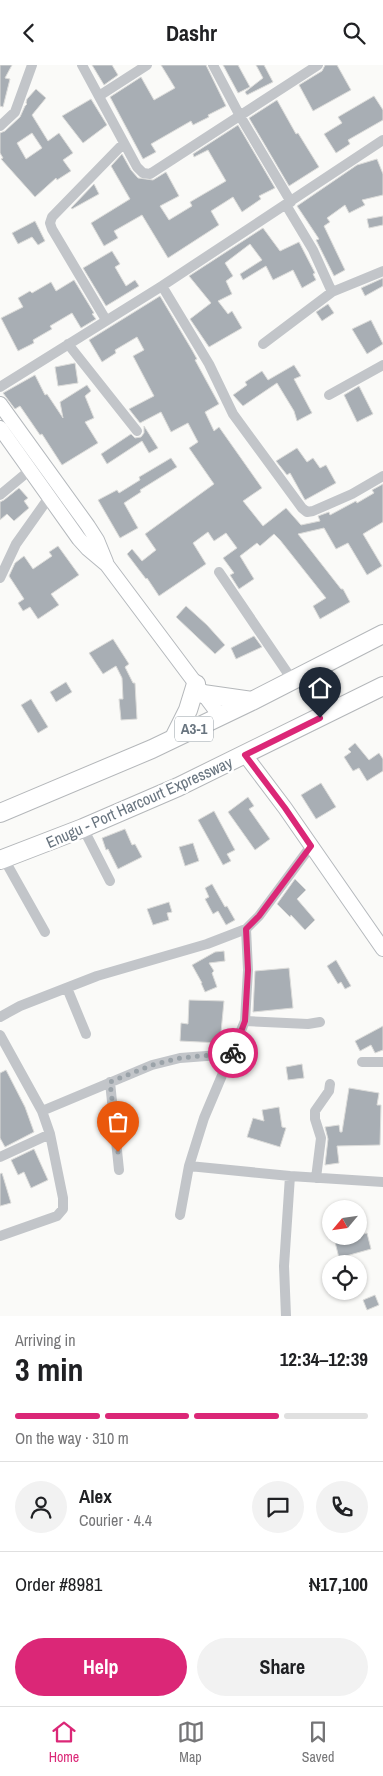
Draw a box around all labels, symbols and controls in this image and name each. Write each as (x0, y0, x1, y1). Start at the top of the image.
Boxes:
text: Dashr (166, 18, 217, 48)
icon: back (15, 19, 43, 47)
icon: search (340, 19, 368, 47)
pin (299, 667, 341, 718)
icon: home (306, 674, 334, 702)
road number: A3-1 (175, 717, 213, 741)
street label: Enugu - Port Harcourt Expressway (42, 751, 236, 853)
courier (208, 1028, 258, 1078)
icon: bike (219, 1039, 247, 1067)
pin (97, 1101, 139, 1152)
icon: bag (104, 1108, 132, 1136)
north arrow (322, 1200, 368, 1245)
map controls (322, 1200, 367, 1300)
button: locate (322, 1255, 367, 1300)
text: Arriving in (15, 1329, 76, 1351)
text: 12:34–12:39 (280, 1346, 368, 1372)
text: 3 min (15, 1348, 84, 1391)
text: On the way · 310 m (15, 1427, 129, 1449)
button: person (15, 1481, 67, 1533)
button: chat (252, 1481, 304, 1533)
button: phone (316, 1481, 368, 1533)
text: Alex (79, 1483, 112, 1509)
text: Courier · 4.4 (79, 1509, 152, 1531)
text: Order #8981 (15, 1571, 102, 1597)
text: ₦17,100 (309, 1571, 368, 1597)
button: Help (15, 1638, 187, 1696)
button: Share (197, 1638, 368, 1696)
tab: Home (49, 1718, 79, 1766)
tab: Map (177, 1718, 205, 1766)
tab: Saved (302, 1718, 334, 1766)

